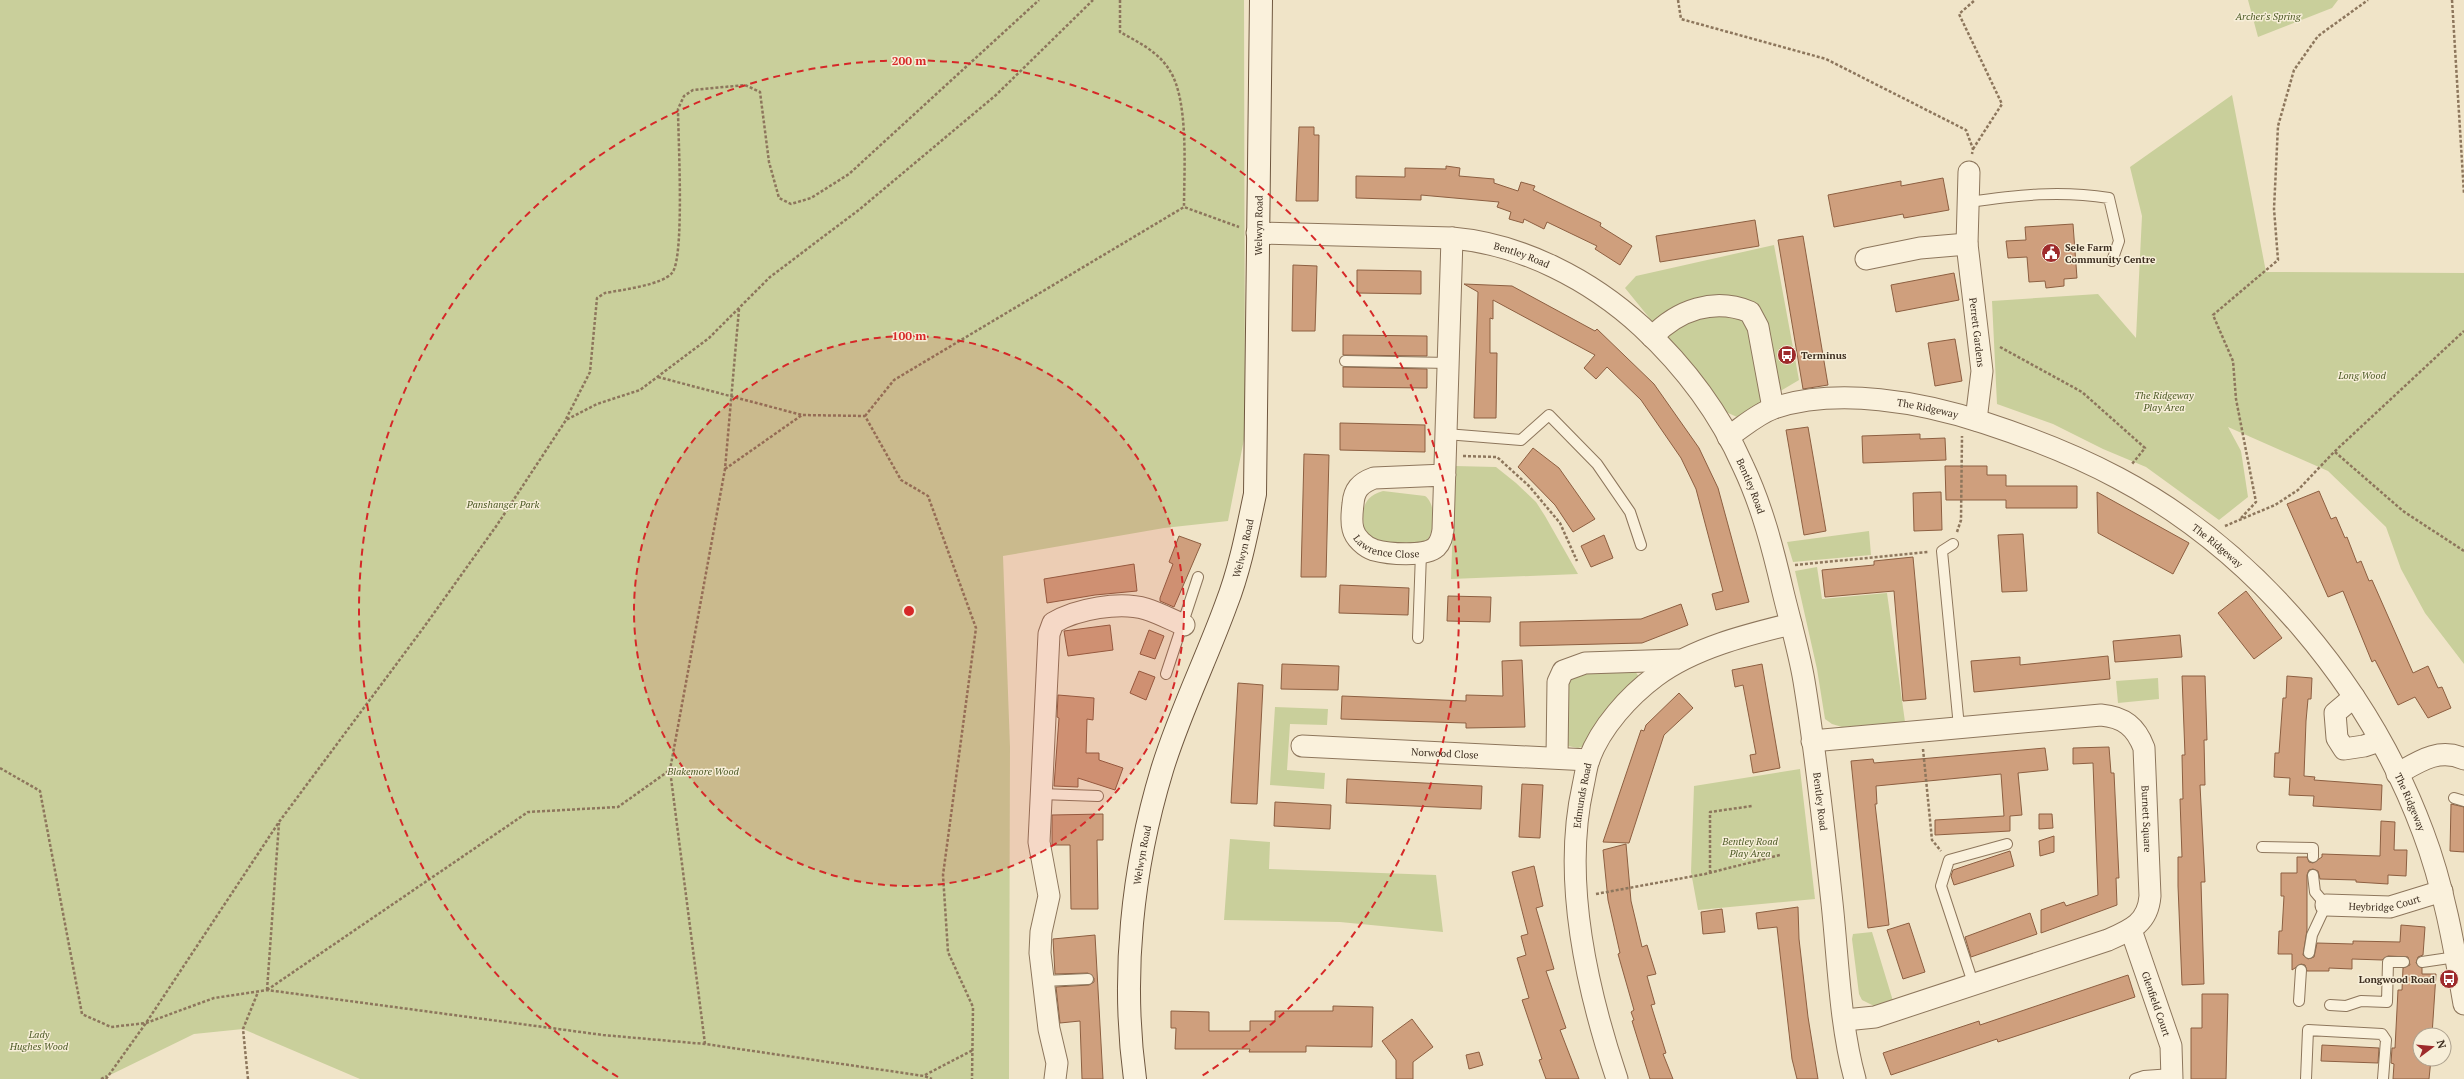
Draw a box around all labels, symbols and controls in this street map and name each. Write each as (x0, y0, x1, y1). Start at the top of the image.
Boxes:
park label: Archer's Spring (2234, 10, 2302, 23)
text: 200 m (892, 53, 926, 68)
street label: Welwyn Road (1252, 195, 1266, 256)
street label: Bentley Road (1492, 239, 1552, 271)
place label: Sele Farm Community Centre (2065, 241, 2156, 266)
public building icon: Sele Farm Community Centre (2040, 242, 2062, 264)
street label: Perrett Gardens (1966, 297, 1987, 368)
text: 100 m (892, 328, 926, 343)
bus stop icon: Terminus (1776, 344, 1798, 366)
place label: Terminus (1801, 349, 1847, 362)
park label: Long Wood (2337, 369, 2386, 382)
park label: The Ridgeway Play Area (2134, 389, 2194, 414)
street label: The Ridgeway (1896, 396, 1961, 422)
street label: Bentley Road (1733, 456, 1768, 516)
park label: Panshanger Park (466, 498, 539, 511)
street label: Welwyn Road (1230, 517, 1257, 579)
street label: The Ridgeway (2189, 521, 2246, 571)
street label: Lawrence Close (1350, 532, 1420, 561)
centre of rings (902, 604, 916, 618)
street label: Norwood Close (1411, 745, 1479, 762)
street label: Edmunds Road (1571, 761, 1595, 829)
park label: Blakemore Wood (666, 765, 739, 778)
street label: The Ridgeway (2392, 771, 2428, 834)
street label: Bentley Road (1810, 772, 1830, 832)
street label: Burnett Square (2139, 785, 2154, 853)
street label: Welwyn Road (1131, 824, 1154, 886)
park label: Bentley Road Play Area (1721, 835, 1779, 860)
street label: Heybridge Court (2348, 892, 2422, 914)
bus stop icon: Longwood Road (2438, 968, 2460, 990)
street label: Glenfield Court (2139, 970, 2173, 1038)
place label: Longwood Road (2359, 973, 2435, 986)
north arrow (2412, 1027, 2452, 1067)
park label: Lady Hughes Wood (9, 1028, 69, 1053)
text: N (2434, 1038, 2450, 1051)

